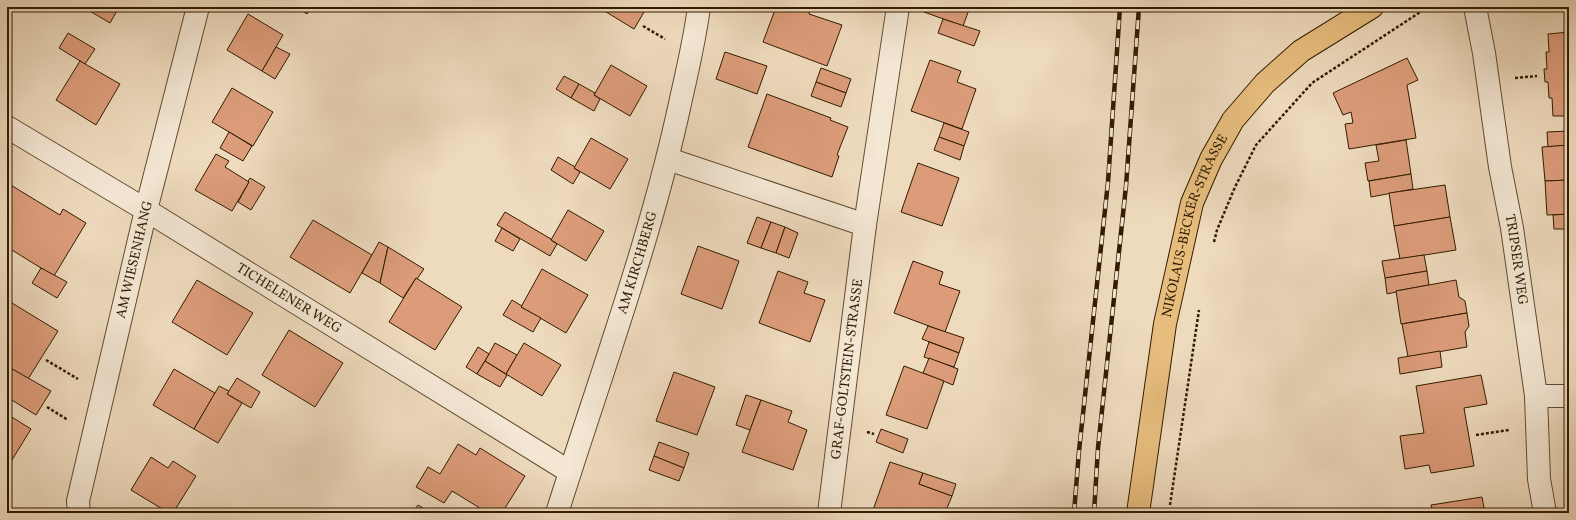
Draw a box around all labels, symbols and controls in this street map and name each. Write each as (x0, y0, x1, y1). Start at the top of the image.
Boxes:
street label: NIKOLAUS-BECKER-STRASSE (1157, 131, 1233, 319)
street label: AM WIESENHANG (111, 199, 158, 320)
street label: AM KIRCHBERG (613, 209, 662, 316)
street label: TRIPSER WEG (1500, 213, 1532, 306)
street label: TICHELENER WEG (233, 259, 345, 338)
street label: GRAF-GOLTSTEIN-STRASSE (826, 278, 868, 460)

